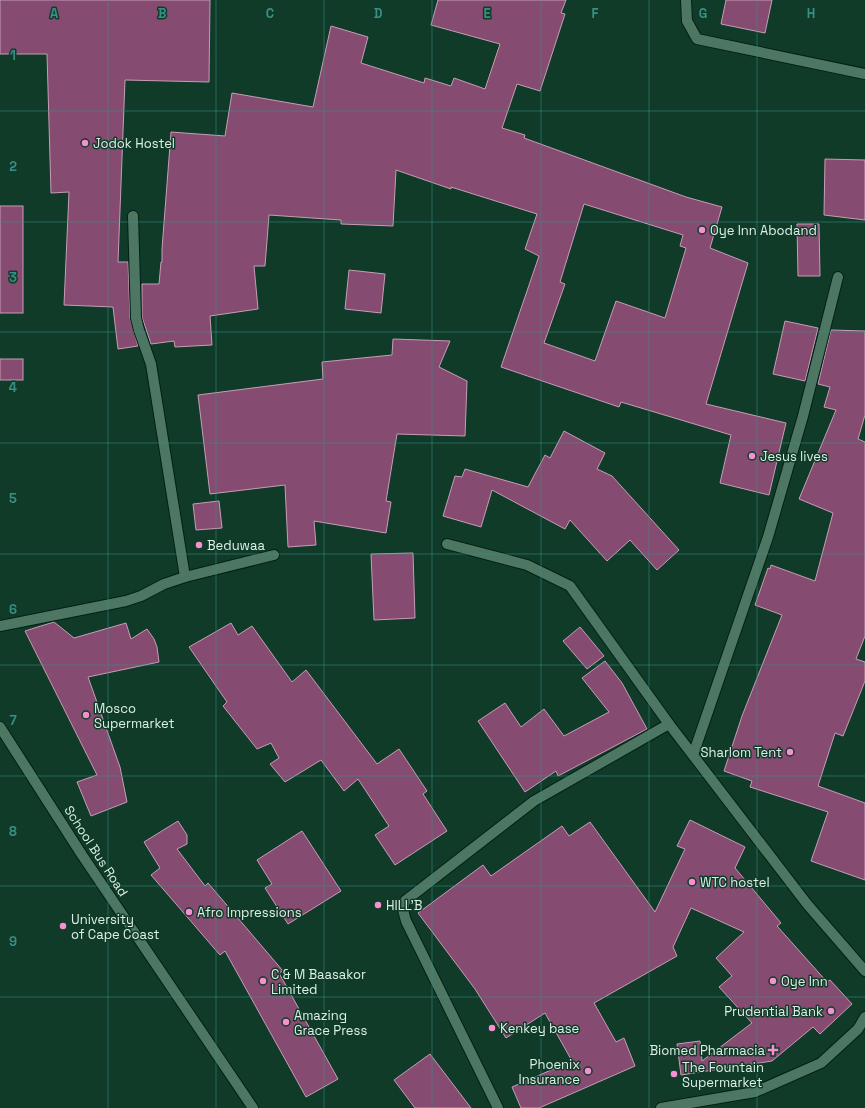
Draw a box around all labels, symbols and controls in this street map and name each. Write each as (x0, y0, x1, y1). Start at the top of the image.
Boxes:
text: A (50, 5, 59, 22)
text: B (158, 5, 167, 22)
text: C (266, 5, 274, 22)
text: D (374, 5, 383, 22)
text: E (483, 5, 491, 22)
text: F (592, 5, 599, 22)
text: G (699, 5, 707, 22)
text: H (807, 5, 815, 22)
text: 1 (10, 47, 16, 64)
place label: Jodok Hostel (93, 135, 175, 152)
marker: Jodok Hostel (80, 138, 90, 148)
text: 2 (9, 158, 17, 175)
place label: Oye Inn Abodand (710, 222, 817, 239)
marker: Oye Inn Abodand (697, 225, 707, 235)
text: 3 (9, 269, 17, 286)
text: 4 (9, 379, 17, 396)
place label: Jesus lives (760, 448, 828, 465)
marker: Jesus lives (747, 451, 757, 461)
text: 5 (9, 490, 17, 507)
place label: Beduwaa (207, 537, 265, 554)
marker: Beduwaa (194, 540, 204, 550)
text: 6 (9, 601, 17, 618)
place label: Mosco Supermarket (94, 700, 175, 732)
marker: Mosco Supermarket (81, 710, 91, 720)
text: 7 (9, 712, 17, 729)
place label: Sharlom Tent (700, 744, 782, 761)
marker: Sharlom Tent (785, 747, 795, 757)
street label: School Bus Road (60, 802, 132, 900)
text: 8 (9, 823, 17, 840)
place label: WTC hostel (700, 874, 770, 891)
marker: WTC hostel (687, 877, 697, 887)
place label: HILL'B (386, 897, 422, 914)
marker: HILL'B (373, 900, 383, 910)
place label: Afro Impressions (197, 904, 302, 921)
marker: Afro Impressions (184, 907, 194, 917)
place label: University of Cape Coast (71, 911, 160, 943)
marker: University of Cape Coast (58, 921, 68, 931)
text: 9 (9, 933, 17, 950)
place label: C & M Baasakor Limited (271, 966, 366, 998)
place label: Oye Inn (781, 973, 828, 990)
marker: C & M Baasakor Limited (258, 976, 268, 986)
marker: Oye Inn (768, 976, 778, 986)
place label: Prudential Bank (724, 1003, 823, 1020)
marker: Prudential Bank (826, 1006, 836, 1016)
place label: Amazing Grace Press (294, 1007, 367, 1039)
marker: Amazing Grace Press (281, 1017, 291, 1027)
place label: Kenkey base (500, 1020, 579, 1037)
marker: Kenkey base (487, 1023, 497, 1033)
place label: Biomed Pharmacia (650, 1042, 766, 1059)
marker: Biomed Pharmacia (768, 1045, 778, 1055)
place label: Phoenix Insurance (518, 1056, 580, 1088)
place label: The Fountain Supermarket (682, 1059, 764, 1091)
marker: Phoenix Insurance (583, 1066, 593, 1076)
marker: The Fountain Supermarket (669, 1069, 679, 1079)

